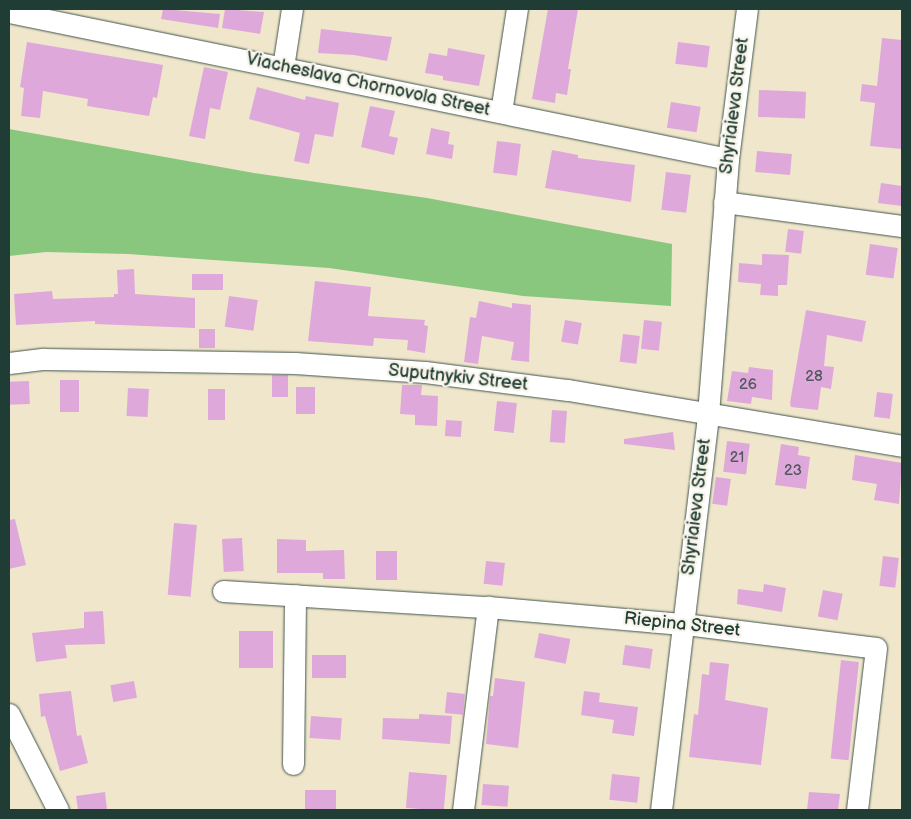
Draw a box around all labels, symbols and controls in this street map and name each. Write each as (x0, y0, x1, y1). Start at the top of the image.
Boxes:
street label: Shyriaieva Street (716, 36, 754, 176)
street label: Viacheslava Chornovola Street (244, 49, 492, 121)
street label: Suputnykiv Street (387, 360, 529, 396)
house number: 28 (805, 368, 823, 386)
house number: 26 (739, 376, 757, 394)
street label: Shyriaieva Street (678, 437, 716, 577)
house number: 21 (730, 449, 744, 467)
house number: 23 (784, 462, 802, 480)
street label: Riepina Street (623, 608, 741, 642)

